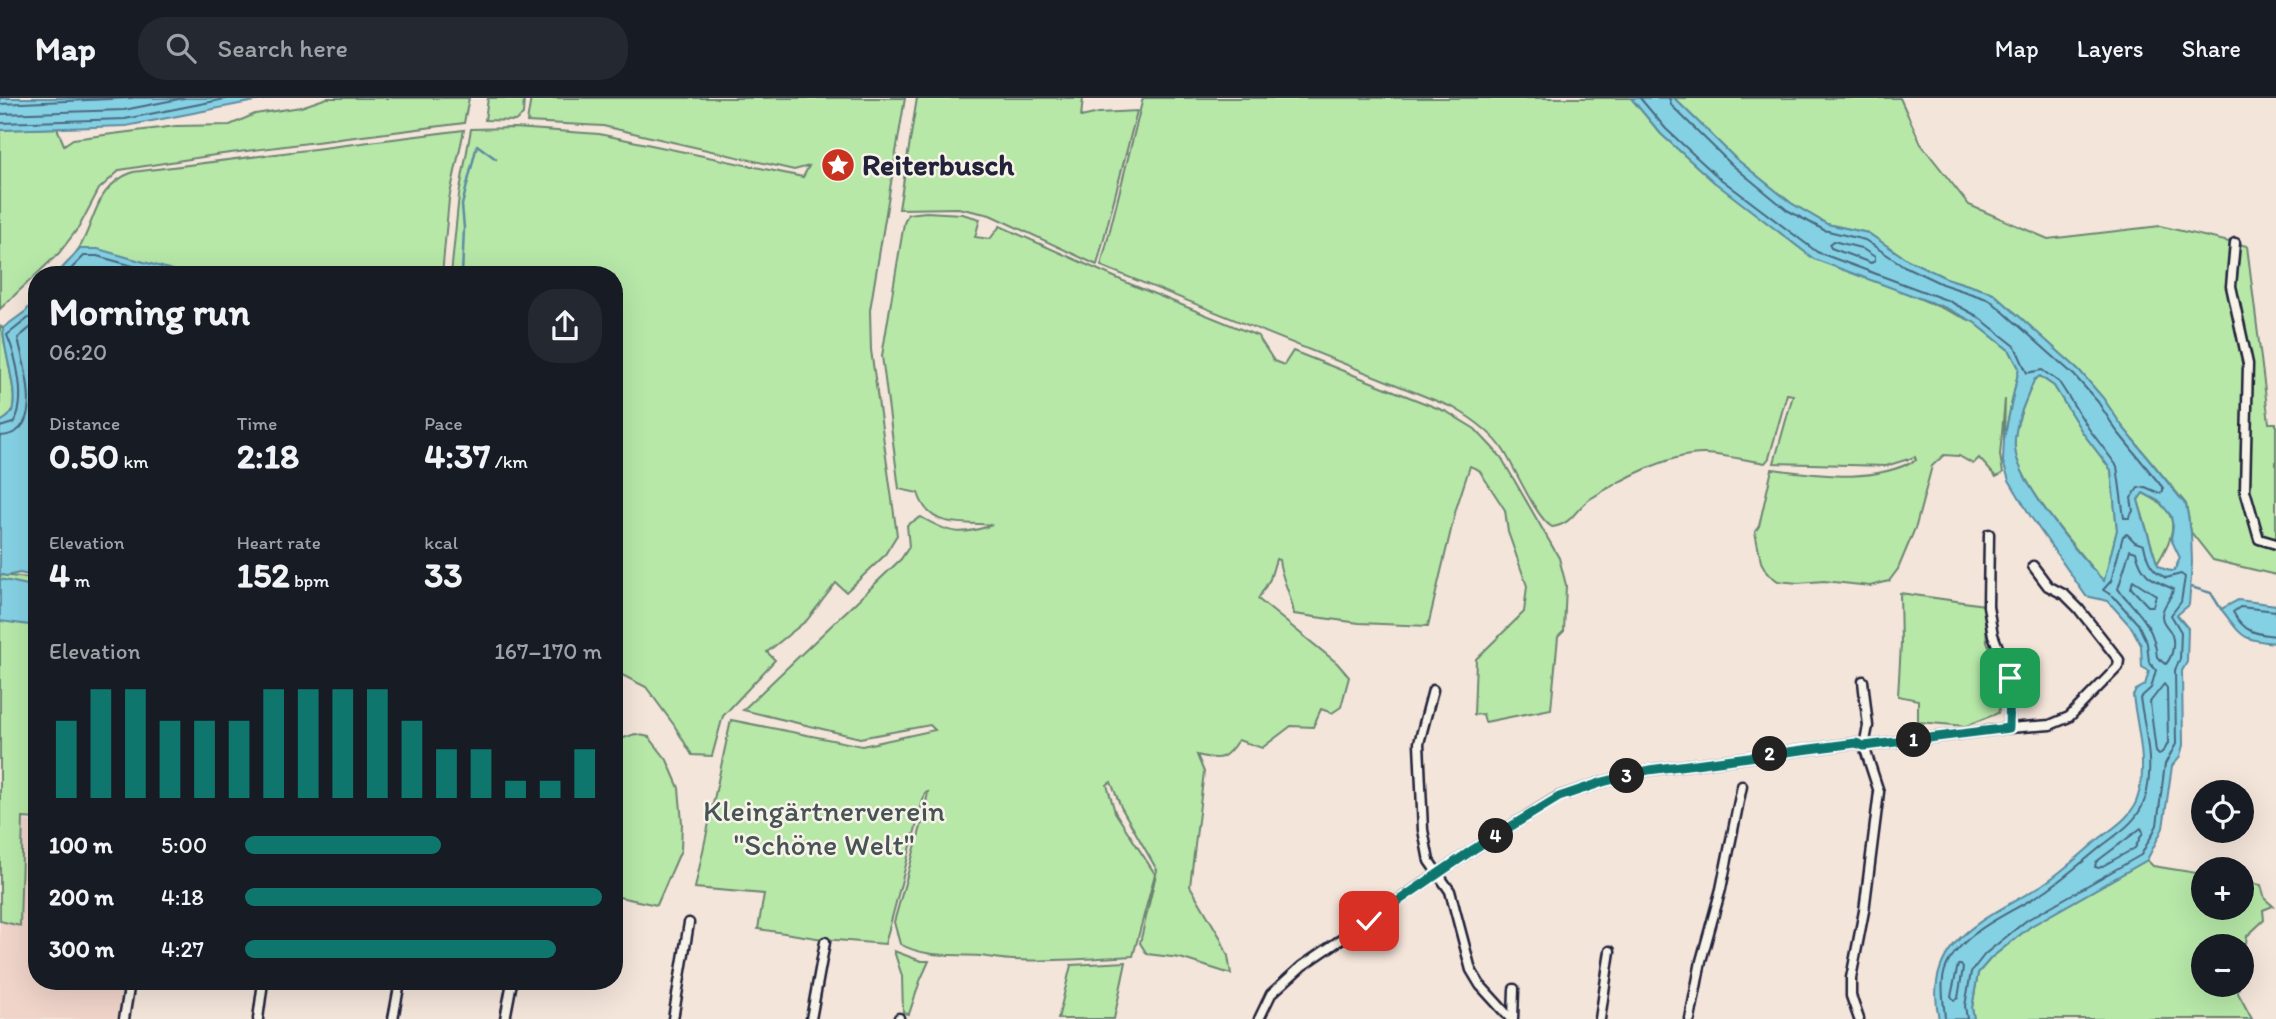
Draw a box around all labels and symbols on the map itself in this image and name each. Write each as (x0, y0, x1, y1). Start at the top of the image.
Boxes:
place icon: Reiterbusch (819, 146, 857, 184)
place label: Reiterbusch (862, 146, 1015, 183)
pin (1980, 648, 2040, 708)
pin: 1 (1896, 722, 1932, 758)
pin: 2 (1752, 736, 1788, 772)
pin: 3 (1610, 758, 1644, 794)
park label: Kleingärtnerverein "Schöne Welt" (703, 792, 945, 863)
pin: 4 (1478, 818, 1514, 854)
pin (1339, 891, 1399, 951)

